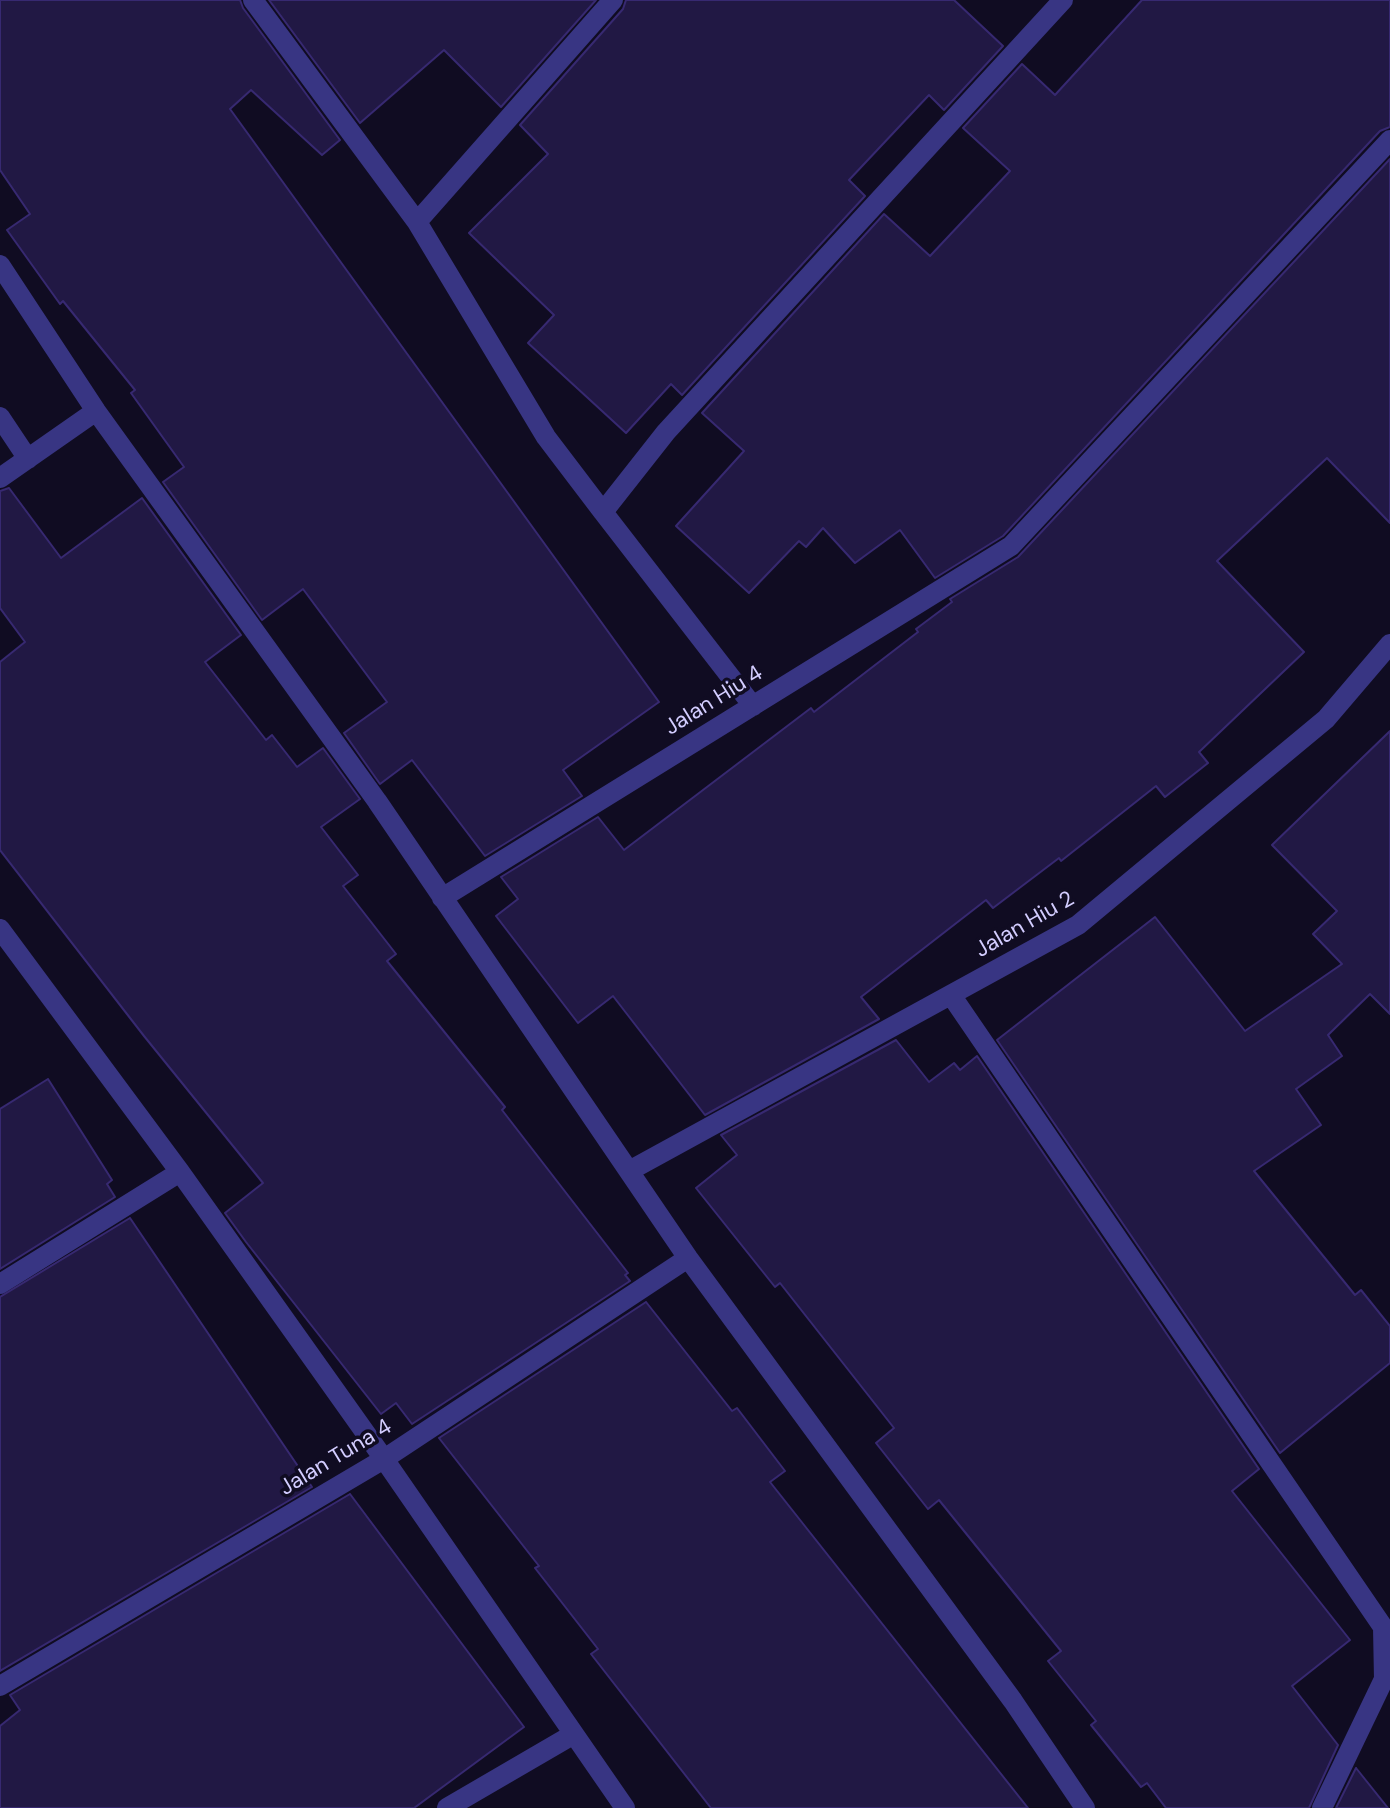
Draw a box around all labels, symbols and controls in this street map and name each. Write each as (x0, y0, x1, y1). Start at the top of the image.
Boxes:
street label: Jalan Hiu 4 (660, 661, 768, 741)
street label: Jalan Hiu 2 (971, 886, 1079, 964)
street label: Jalan Tuna 4 (275, 1414, 397, 1502)

